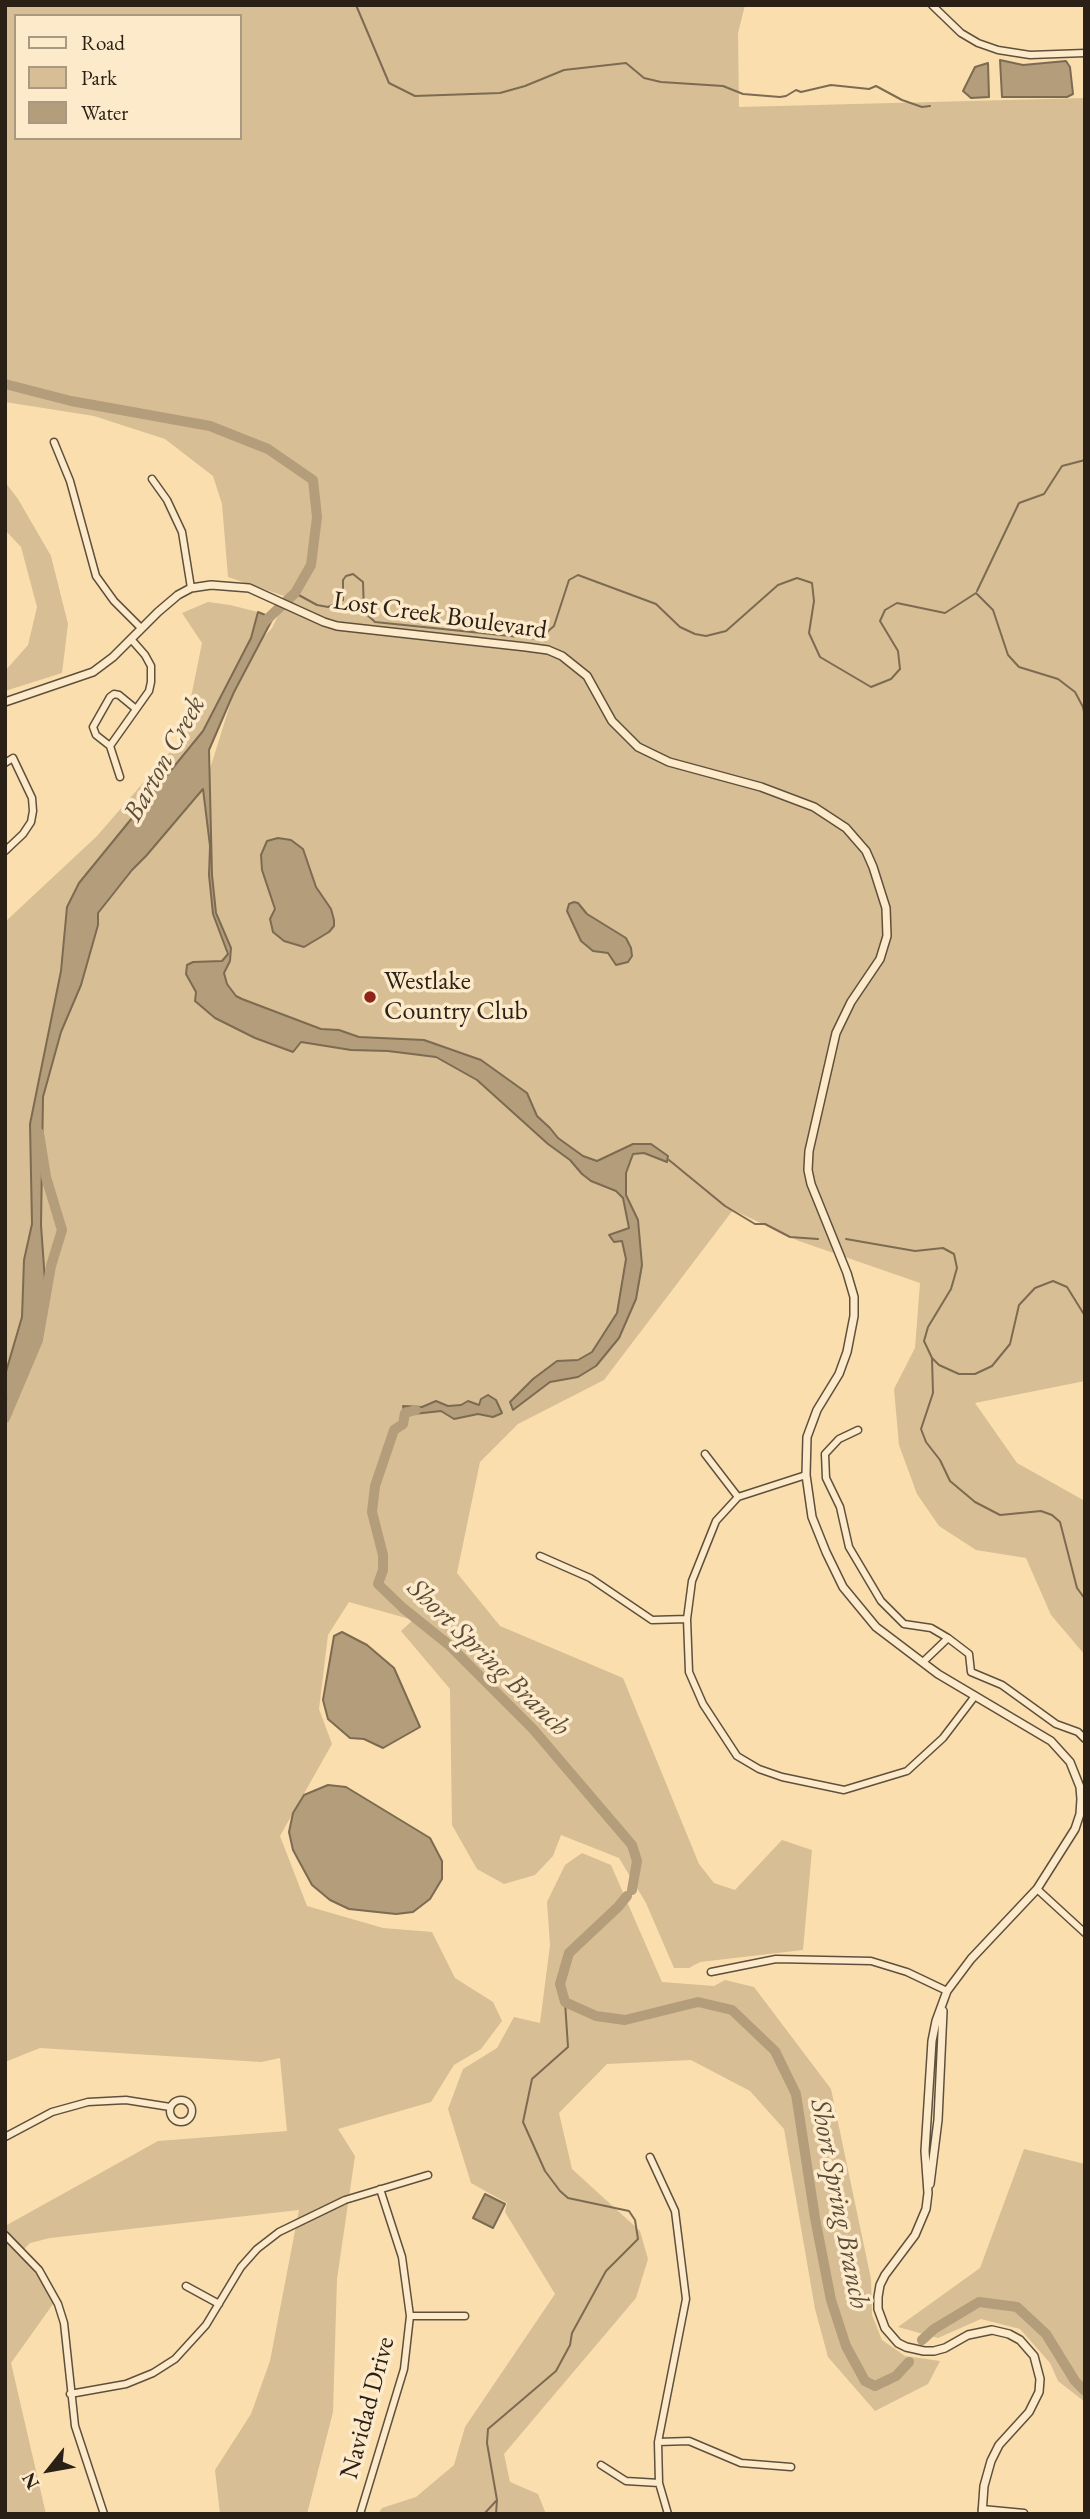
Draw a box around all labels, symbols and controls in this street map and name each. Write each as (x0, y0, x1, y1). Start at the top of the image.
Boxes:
legend (14, 14, 242, 140)
text: Road (81, 29, 125, 56)
text: Park (81, 64, 117, 91)
text: Water (81, 99, 128, 126)
street label: Lost Creek Boulevard (331, 586, 549, 646)
water label: Barton Creek (117, 690, 213, 828)
place label: Westlake Country Club (384, 966, 528, 1028)
marker: Westlake Country Club (362, 989, 378, 1005)
water label: Short Spring Branch (400, 1572, 576, 1744)
water label: Short Spring Branch (802, 2096, 876, 2312)
street label: Navidad Drive (334, 2334, 402, 2482)
north arrow (14, 2435, 84, 2505)
text: N (16, 2468, 45, 2494)

